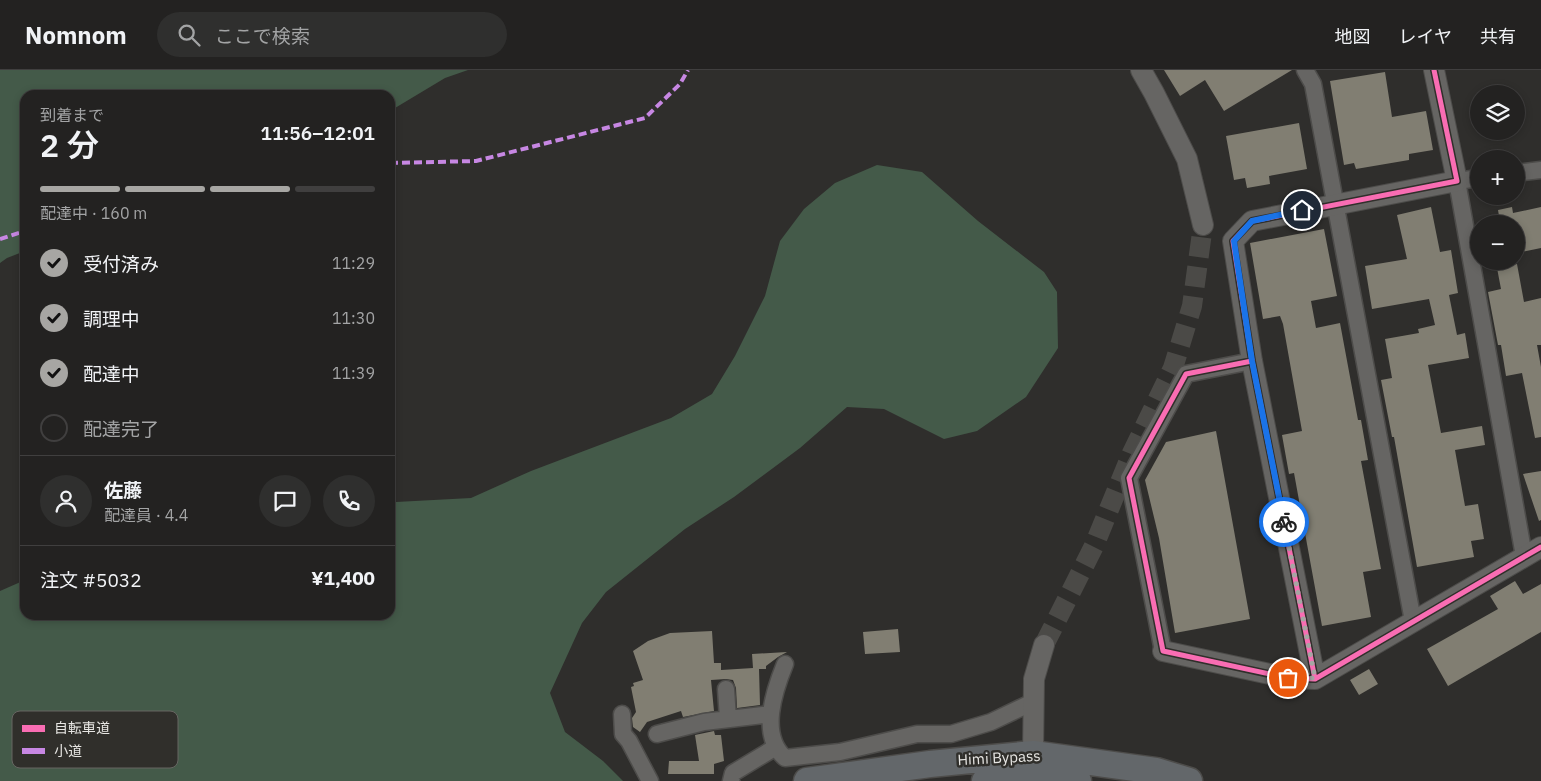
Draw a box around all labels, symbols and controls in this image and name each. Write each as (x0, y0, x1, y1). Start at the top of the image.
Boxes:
search box (157, 12, 507, 57)
text: Nomnom (25, 19, 127, 51)
icon: search (175, 21, 203, 49)
text: ここで検索 (215, 24, 310, 48)
text: 地図 (1335, 25, 1371, 48)
text: レイヤ (1399, 25, 1452, 48)
text: 共有 (1480, 25, 1516, 48)
map controls (1470, 85, 1525, 270)
button: layers (1470, 85, 1525, 140)
text: 到着まで (40, 105, 104, 125)
text: 11:56–12:01 (261, 121, 375, 145)
text: 2 分 (40, 124, 99, 166)
button: + (1470, 150, 1525, 205)
pin (1281, 189, 1323, 231)
icon: home (1288, 196, 1316, 224)
text: 配達中 · 160 m (40, 203, 147, 223)
button: − (1470, 215, 1525, 270)
icon: check (40, 249, 68, 277)
text: 受付済み (83, 252, 159, 276)
text: 11:29 (332, 253, 375, 273)
icon: check (40, 304, 68, 332)
text: 調理中 (83, 307, 140, 331)
text: 11:30 (332, 308, 375, 328)
icon: check (40, 359, 68, 387)
text: 配達中 (83, 362, 140, 386)
text: 11:39 (332, 363, 375, 383)
text: 配達完了 (83, 417, 159, 441)
button: person (40, 475, 92, 527)
button: chat (259, 475, 311, 527)
button: phone (323, 475, 375, 527)
text: 佐藤 (104, 478, 142, 502)
courier (1259, 497, 1309, 547)
text: 配達員 · 4.4 (104, 505, 188, 525)
icon: bike (1270, 508, 1298, 536)
text: ¥1,400 (311, 566, 375, 590)
text: 注文 #5032 (40, 568, 142, 592)
pin (1267, 657, 1309, 699)
icon: bag (1274, 664, 1302, 692)
legend (12, 711, 178, 768)
text: 自転車道 (54, 719, 110, 737)
text: 小道 (54, 742, 82, 760)
street label: Himi Bypass (957, 746, 1041, 769)

